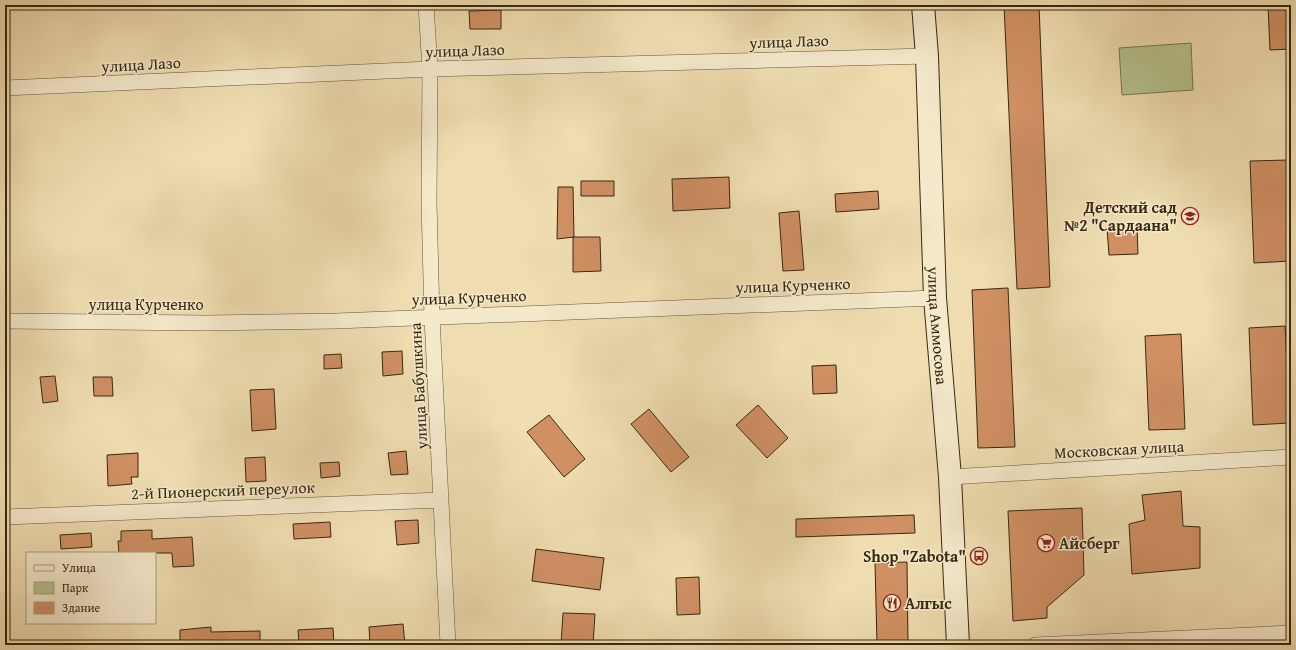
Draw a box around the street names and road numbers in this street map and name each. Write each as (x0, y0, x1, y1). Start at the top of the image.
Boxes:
street label: улица Лазо (748, 28, 829, 54)
street label: улица Лазо (424, 37, 505, 63)
street label: улица Лазо (100, 50, 181, 78)
street label: улица Аммосова (922, 265, 954, 386)
street label: улица Курченко (734, 271, 851, 299)
street label: улица Курченко (410, 283, 527, 311)
street label: улица Курченко (87, 292, 204, 316)
street label: улица Бабушкина (403, 322, 433, 451)
street label: Московская улица (1053, 434, 1185, 464)
street label: 2-й Пионерский переулок (131, 475, 316, 505)

